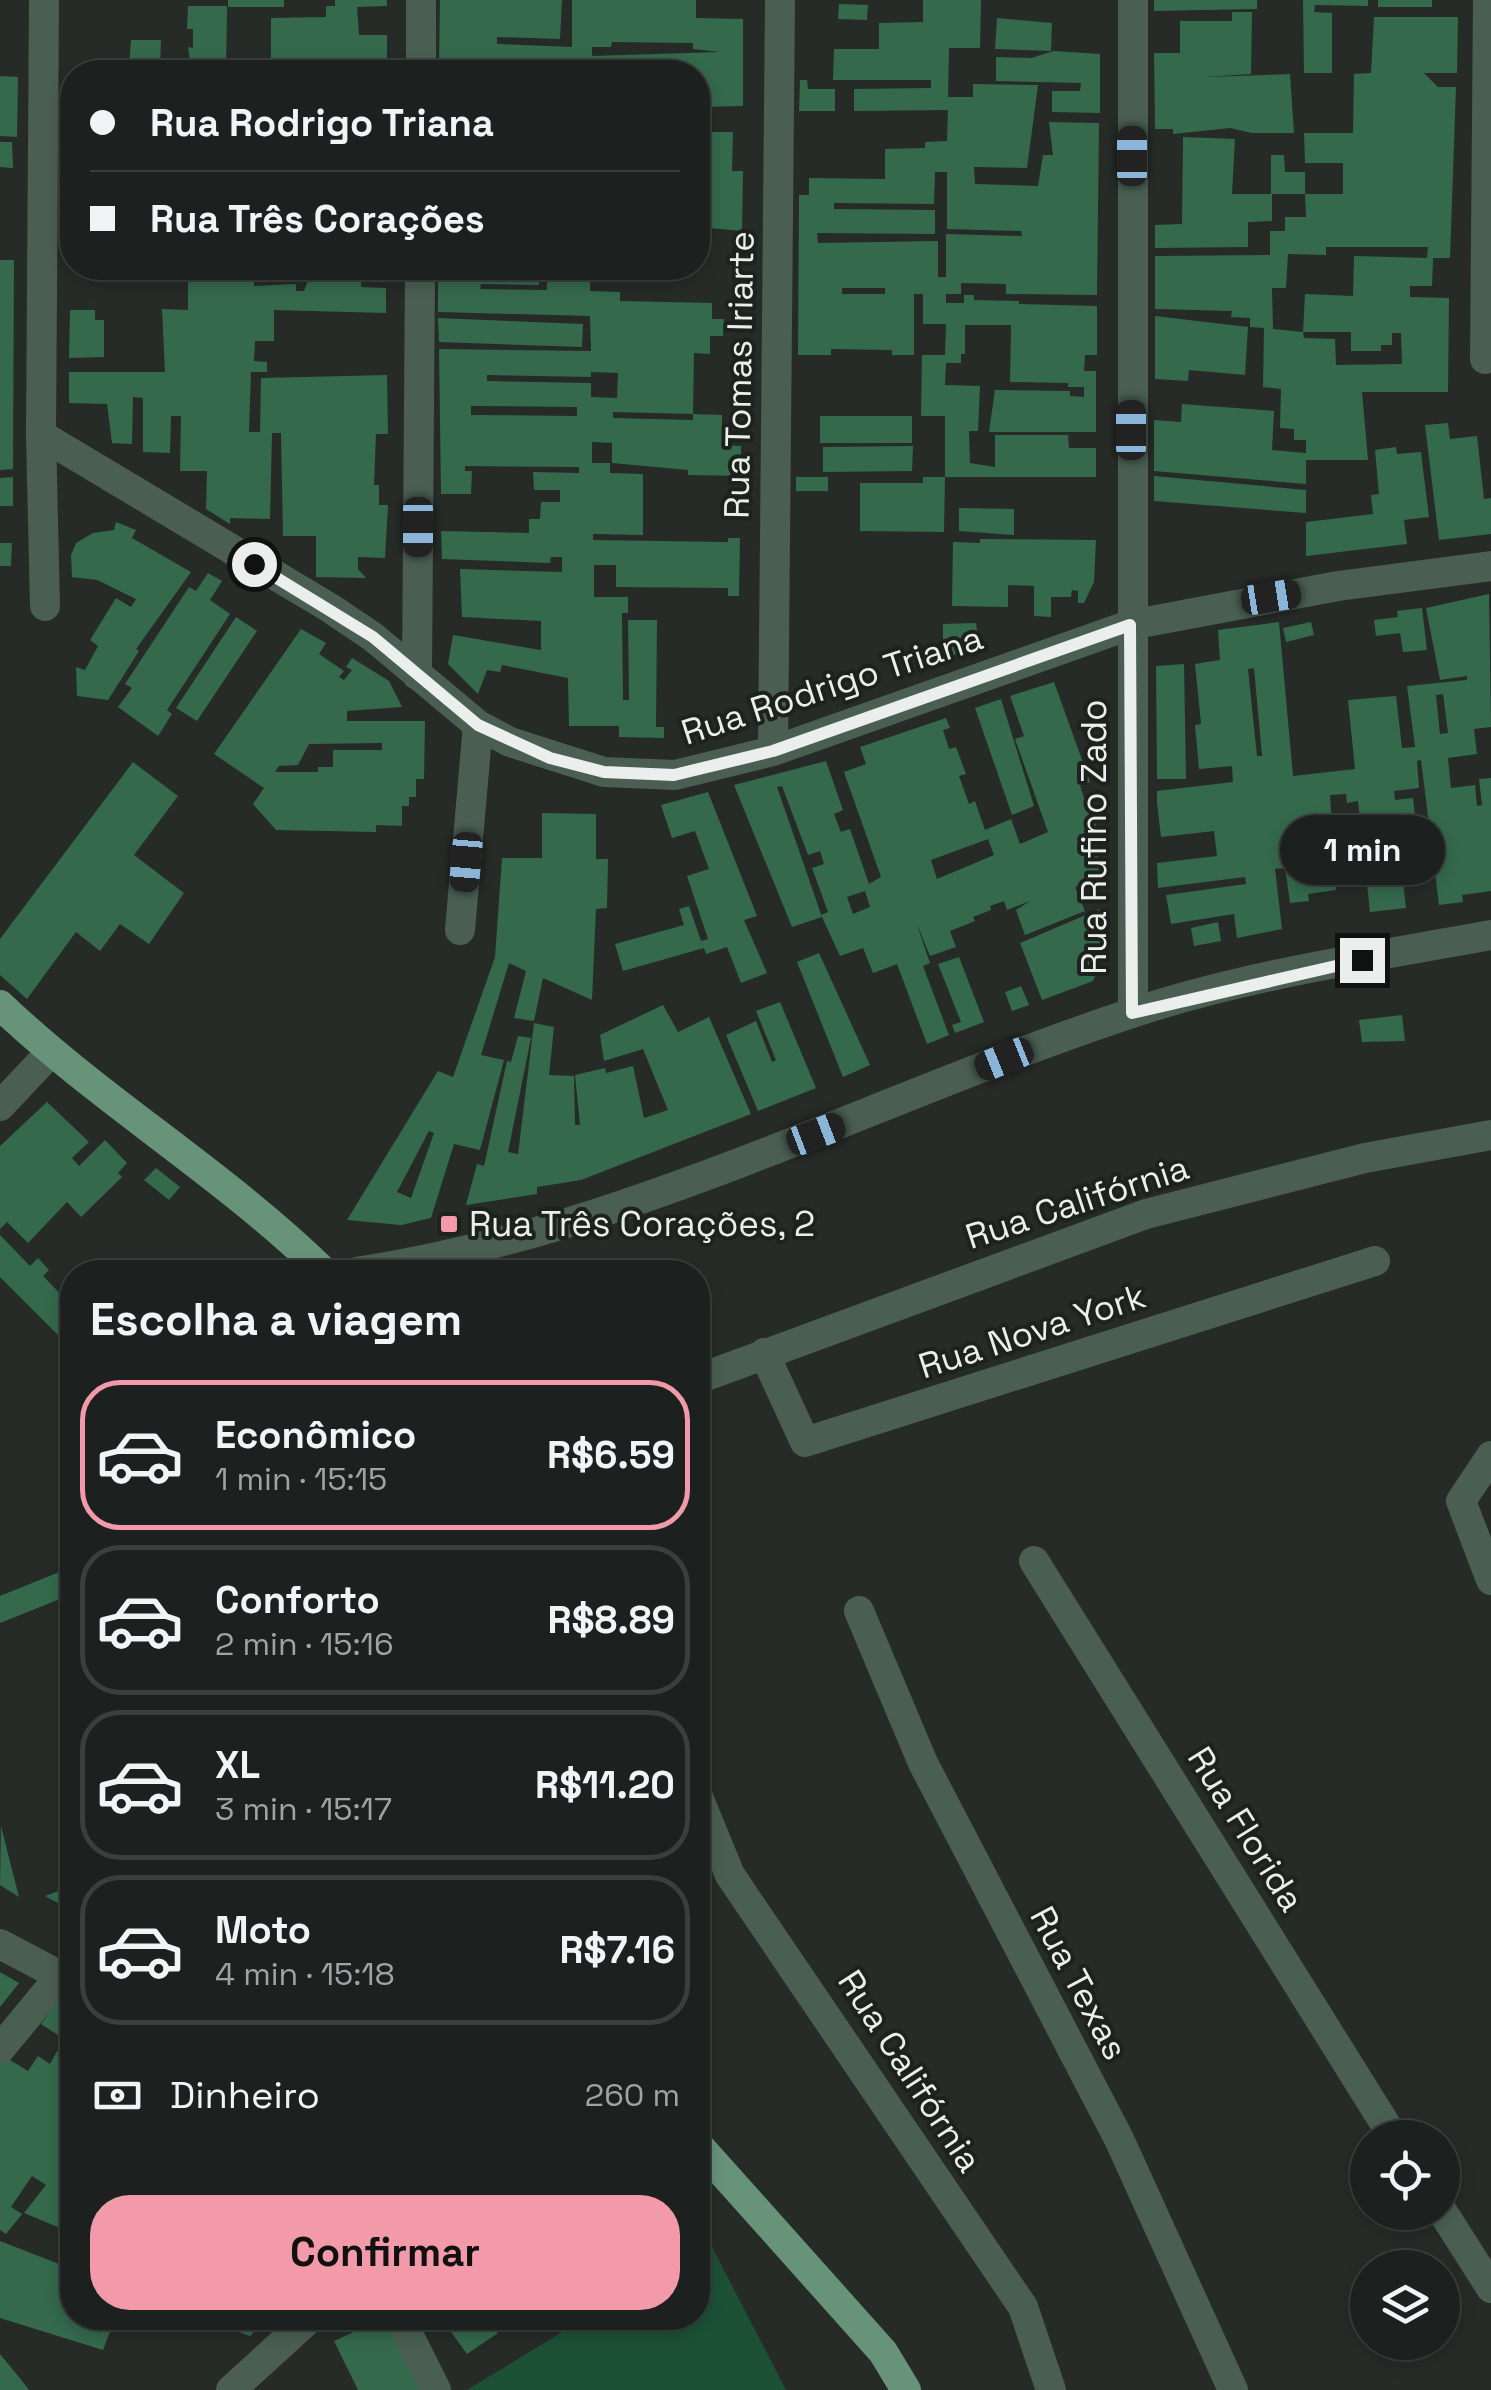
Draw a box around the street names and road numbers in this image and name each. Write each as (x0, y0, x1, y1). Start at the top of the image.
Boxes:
street label: Rua Tomas Iriarte (714, 231, 764, 519)
street label: Rua Rodrigo Triana (676, 616, 988, 754)
street label: Rua Rufino Zado (1072, 699, 1116, 975)
street label: Rua Califórnia (960, 1145, 1194, 1259)
street label: Rua Nova York (913, 1274, 1151, 1388)
street label: Rua Florida (1178, 1738, 1314, 1920)
street label: Rua Texas (1020, 1899, 1138, 2067)
street label: Rua Califórnia (828, 1962, 992, 2180)

